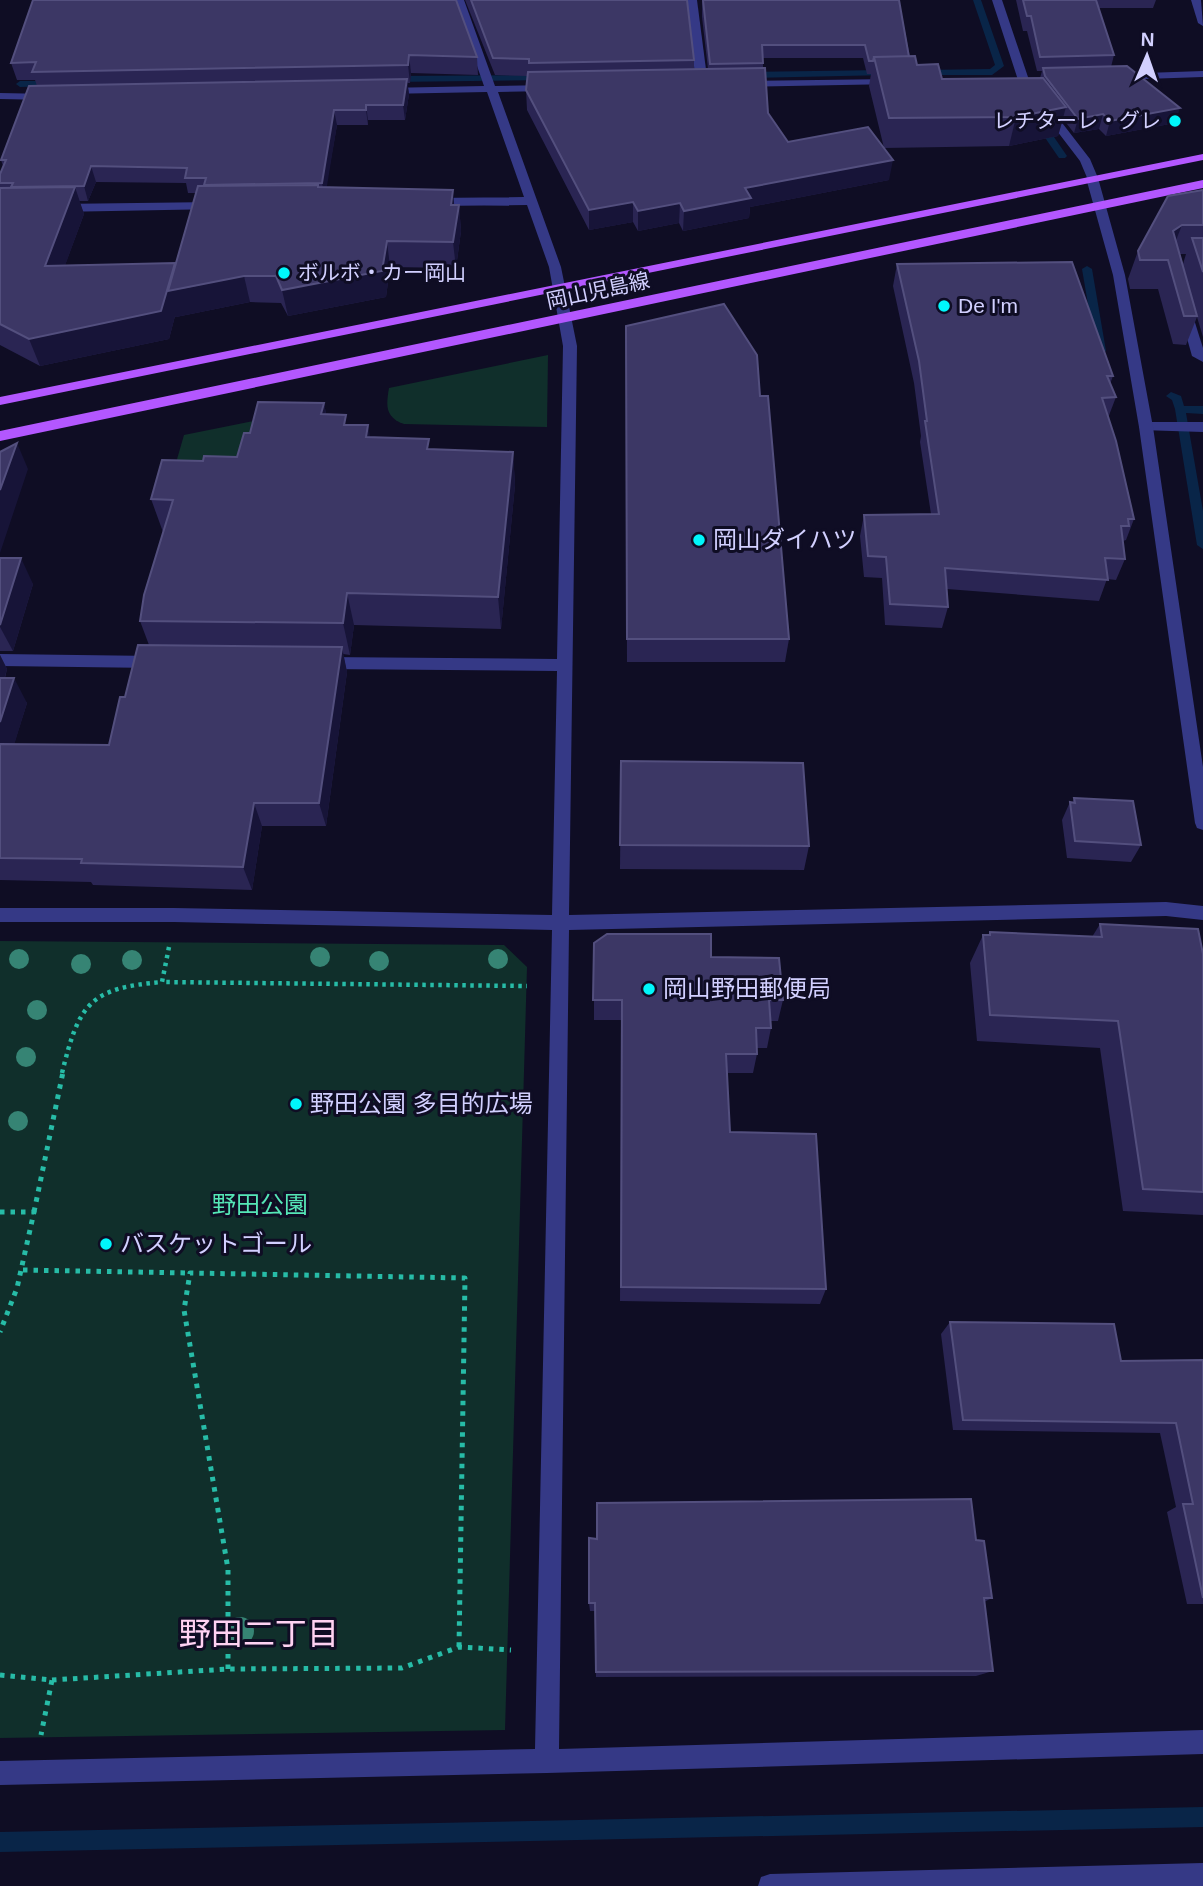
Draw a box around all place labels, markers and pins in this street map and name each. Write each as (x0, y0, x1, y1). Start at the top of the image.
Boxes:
place label: レチターレ・グレ (993, 109, 1161, 132)
marker: レチターレ・グレ (1167, 113, 1183, 129)
place label: ボルボ・カー岡山 (298, 261, 466, 284)
marker: ボルボ・カー岡山 (276, 265, 292, 281)
place label: De I'm (958, 294, 1018, 317)
marker: De I'm (936, 298, 952, 314)
place label: 岡山ダイハツ (713, 526, 857, 553)
marker: 岡山ダイハツ (691, 532, 707, 548)
place label: 岡山野田郵便局 (663, 975, 831, 1002)
marker: 岡山野田郵便局 (641, 981, 657, 997)
place label: 野田公園 多目的広場 (310, 1090, 533, 1117)
marker: 野田公園 多目的広場 (288, 1096, 304, 1112)
place label: バスケットゴール (120, 1230, 312, 1257)
marker: バスケットゴール (98, 1236, 114, 1252)

